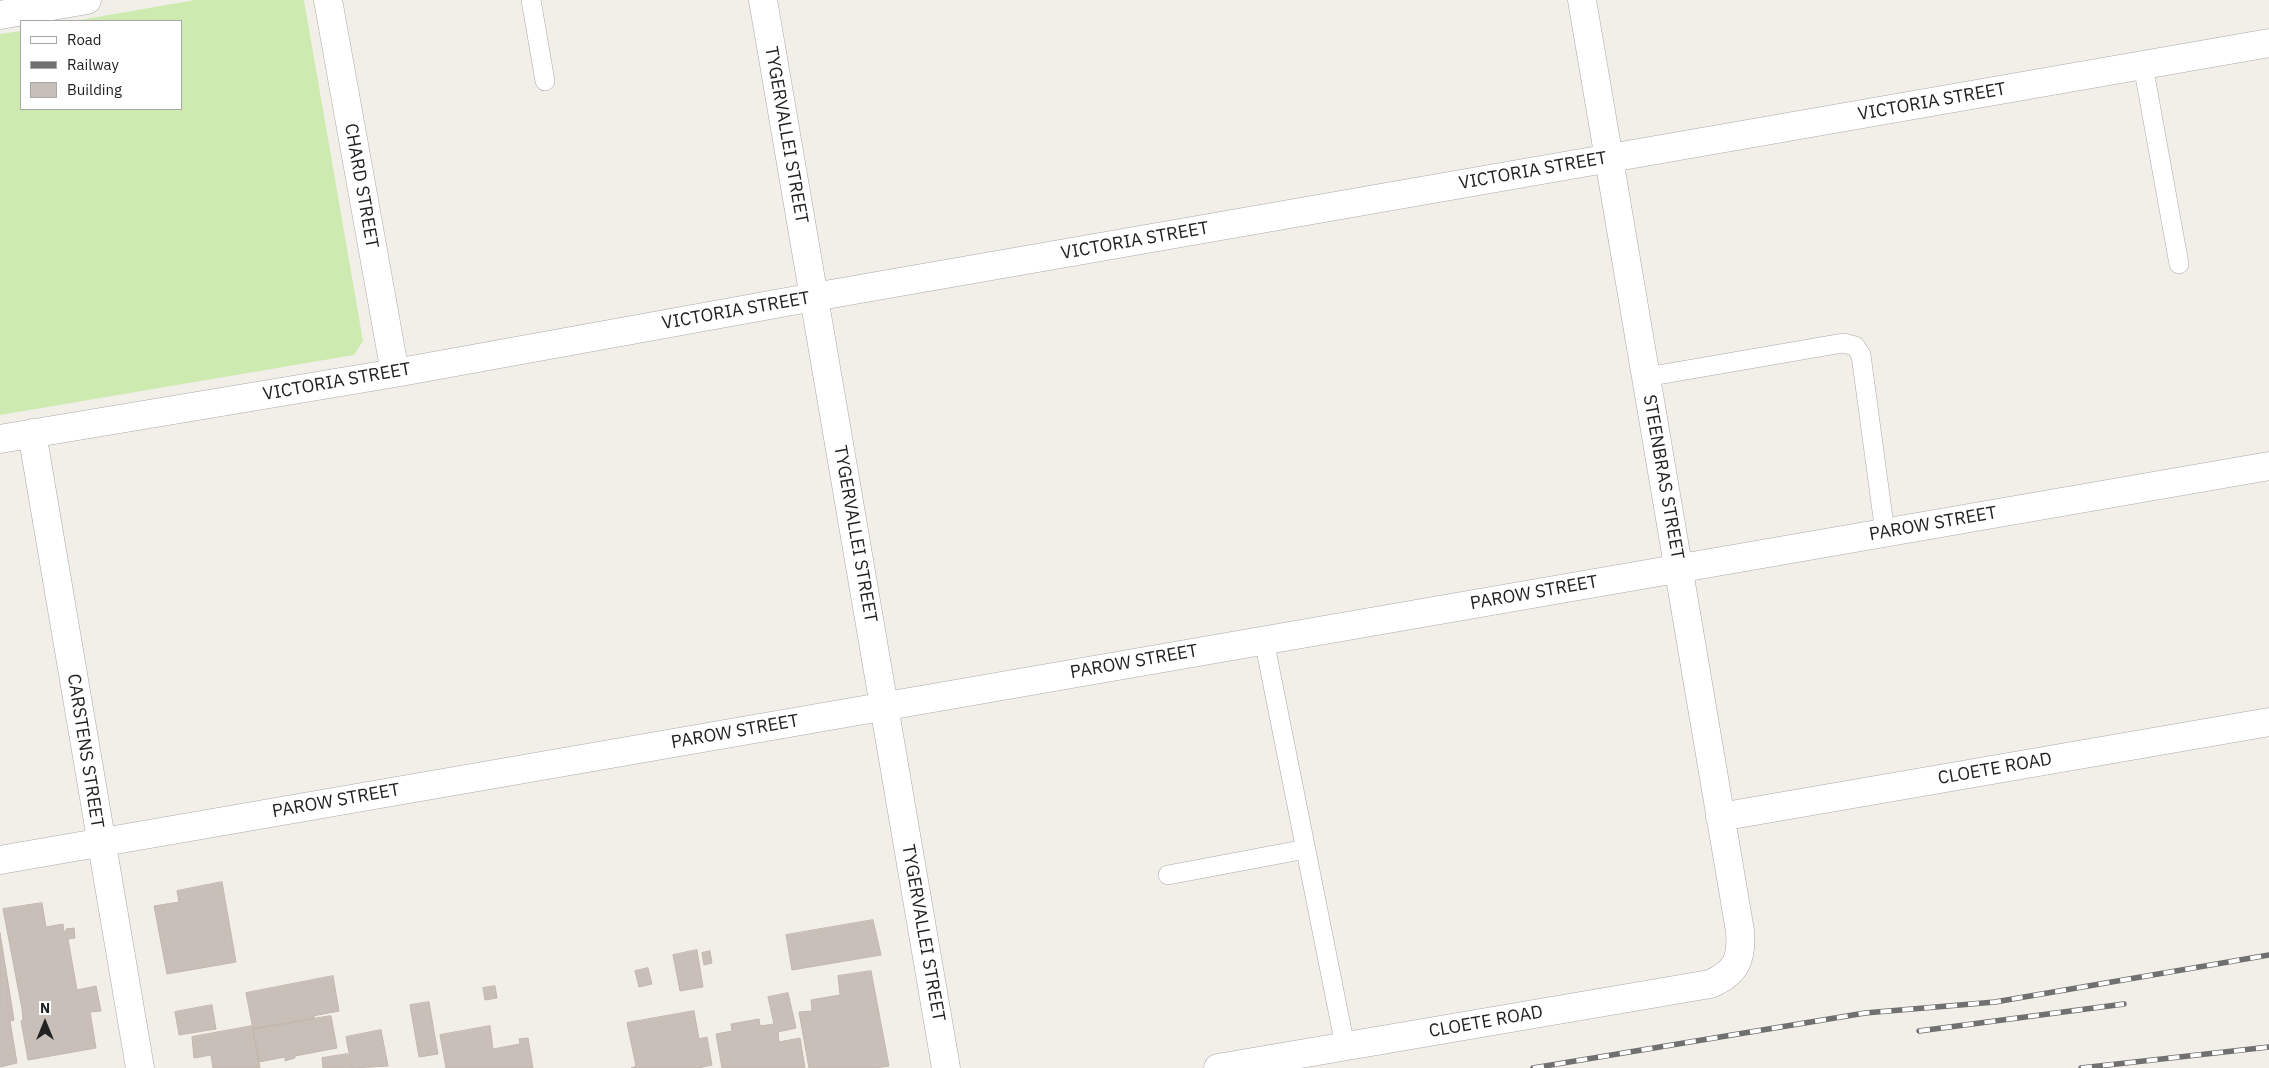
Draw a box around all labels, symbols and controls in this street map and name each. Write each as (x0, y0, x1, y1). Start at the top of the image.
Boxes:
legend (20, 20, 182, 110)
text: Road (67, 30, 102, 49)
street label: TYGERVALLEI STREET (760, 45, 812, 225)
text: Railway (67, 55, 119, 74)
street label: VICTORIA STREET (1856, 78, 2008, 126)
text: Building (67, 80, 122, 99)
street label: CHARD STREET (339, 122, 383, 250)
street label: VICTORIA STREET (1457, 147, 1609, 195)
street label: VICTORIA STREET (1059, 217, 1211, 265)
street label: VICTORIA STREET (660, 287, 812, 335)
street label: VICTORIA STREET (261, 358, 413, 406)
street label: STEENBRAS STREET (1638, 393, 1688, 561)
street label: TYGERVALLEI STREET (829, 444, 881, 624)
street label: PAROW STREET (1867, 502, 1999, 546)
street label: PAROW STREET (1468, 571, 1600, 615)
street label: PAROW STREET (1068, 640, 1200, 684)
street label: CARSTENS STREET (62, 672, 108, 830)
street label: PAROW STREET (669, 710, 801, 754)
street label: CLOETE ROAD (1936, 748, 2054, 790)
street label: PAROW STREET (270, 779, 402, 823)
street label: TYGERVALLEI STREET (897, 843, 949, 1023)
north arrow (20, 998, 70, 1048)
text: N (40, 999, 50, 1017)
street label: CLOETE ROAD (1427, 1001, 1545, 1043)

